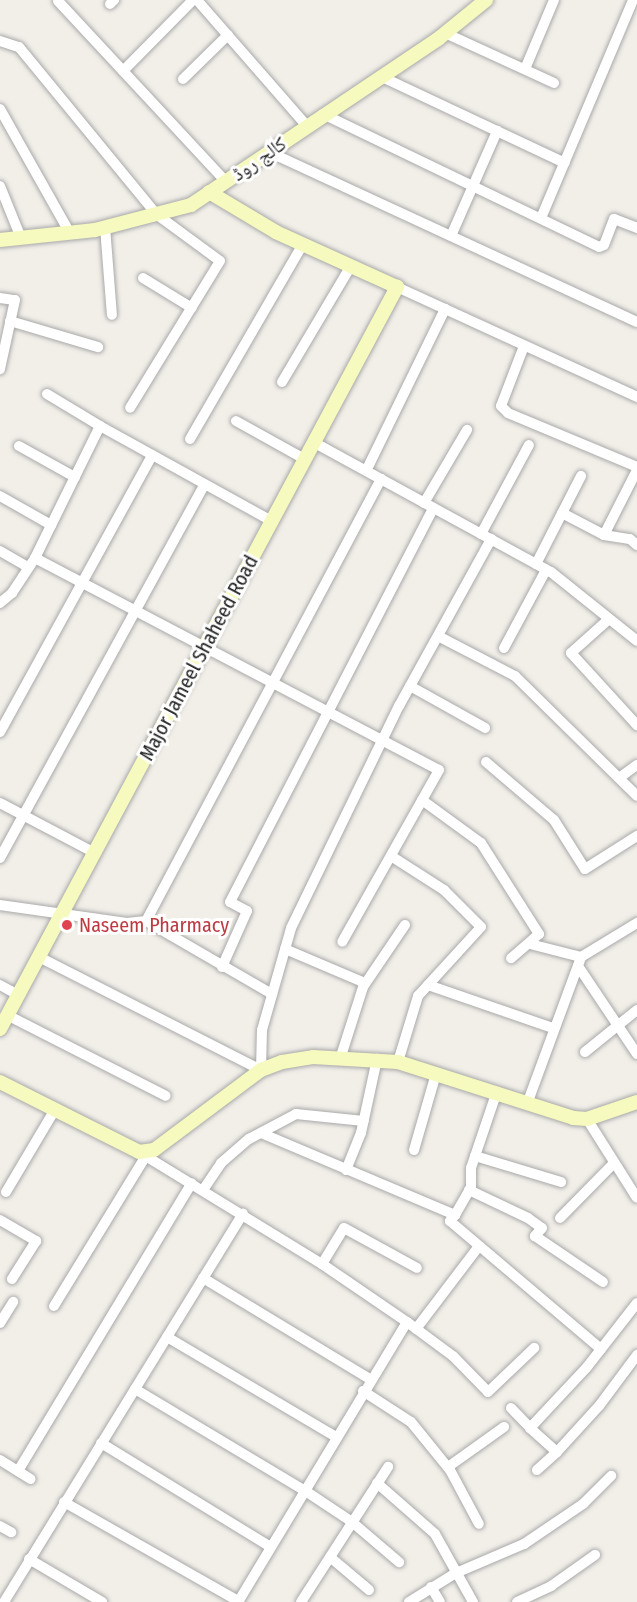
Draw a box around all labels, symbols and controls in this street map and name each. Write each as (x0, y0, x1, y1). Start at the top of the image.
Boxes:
street label: کالج روڈ (227, 132, 291, 186)
street label: Major Jameel Shaheed Road (135, 551, 263, 765)
place label: Naseem Pharmacy (79, 913, 229, 937)
marker: Naseem Pharmacy (60, 918, 74, 932)

